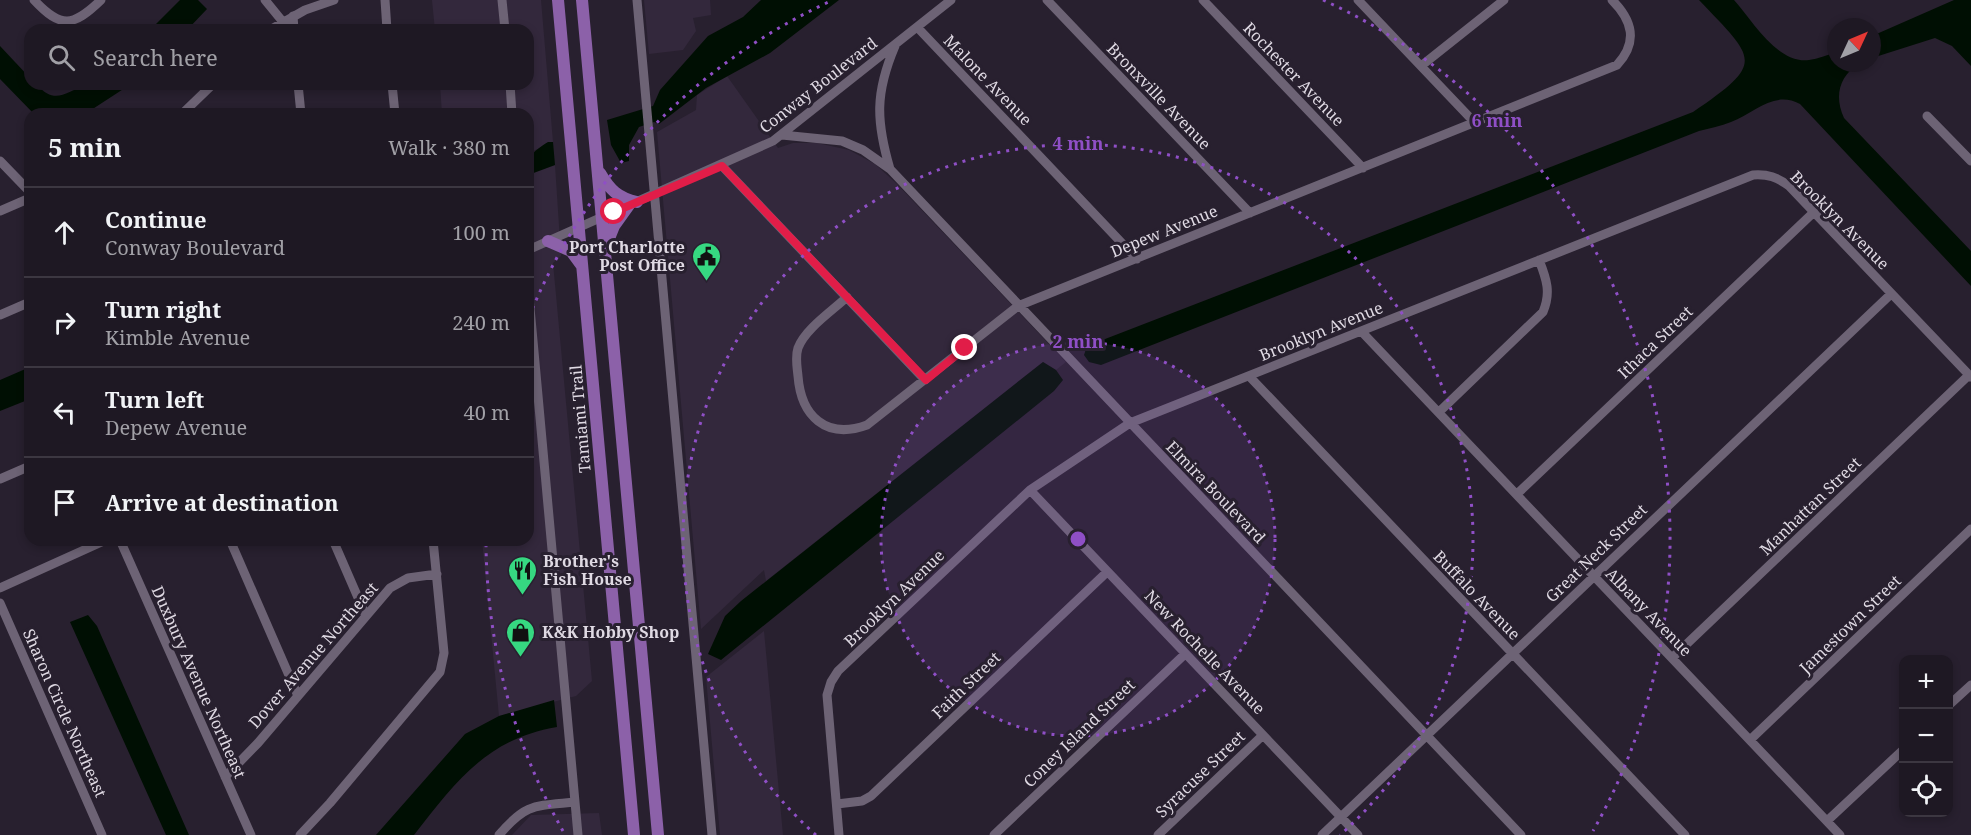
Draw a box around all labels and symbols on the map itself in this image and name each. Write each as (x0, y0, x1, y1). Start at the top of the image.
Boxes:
street label: Rochester Avenue (1239, 17, 1349, 131)
north arrow (1827, 18, 1881, 72)
street label: Malone Avenue (939, 30, 1037, 130)
street label: Conway Boulevard (754, 32, 882, 138)
street label: Bronxville Avenue (1102, 38, 1216, 154)
text: 6 min (1472, 108, 1522, 132)
text: 4 min (1053, 131, 1103, 155)
street label: Brooklyn Avenue (1786, 166, 1894, 274)
route start (600, 198, 626, 224)
street label: Depew Avenue (1107, 200, 1221, 262)
place label: Port Charlotte Post Office (569, 236, 685, 276)
public building icon: Port Charlotte Post Office (690, 240, 722, 282)
street label: Brooklyn Avenue (1256, 296, 1386, 366)
street label: Ithaca Street (1613, 300, 1698, 383)
text: 2 min (1053, 329, 1103, 353)
route end (951, 334, 977, 360)
street label: Tamiami Trail (564, 364, 596, 474)
street label: Elmira Boulevard (1161, 436, 1271, 548)
street label: Manhattan Street (1755, 452, 1866, 560)
street label: Great Neck Street (1540, 499, 1652, 607)
centre of rings (1068, 529, 1088, 549)
street label: Brooklyn Avenue (839, 544, 949, 652)
street label: Buffalo Avenue (1429, 545, 1525, 645)
place label: Brother's Fish House (543, 550, 632, 590)
restaurant icon: Brother's Fish House (506, 554, 538, 596)
street label: Albany Avenue (1601, 563, 1697, 661)
street label: Jamestown Street (1794, 570, 1906, 679)
street label: Dover Avenue Northeast (243, 577, 383, 733)
street label: Duxbury Avenue Northeast (147, 582, 252, 782)
street label: New Rochelle Avenue (1140, 585, 1270, 719)
shop icon: K&K Hobby Shop (505, 616, 537, 658)
place label: K&K Hobby Shop (542, 621, 679, 643)
street label: Sharon Circle Northeast (18, 625, 112, 801)
street label: Faith Street (927, 646, 1005, 723)
street label: Coney Island Street (1018, 674, 1140, 792)
street label: Syracuse Street (1151, 725, 1250, 822)

